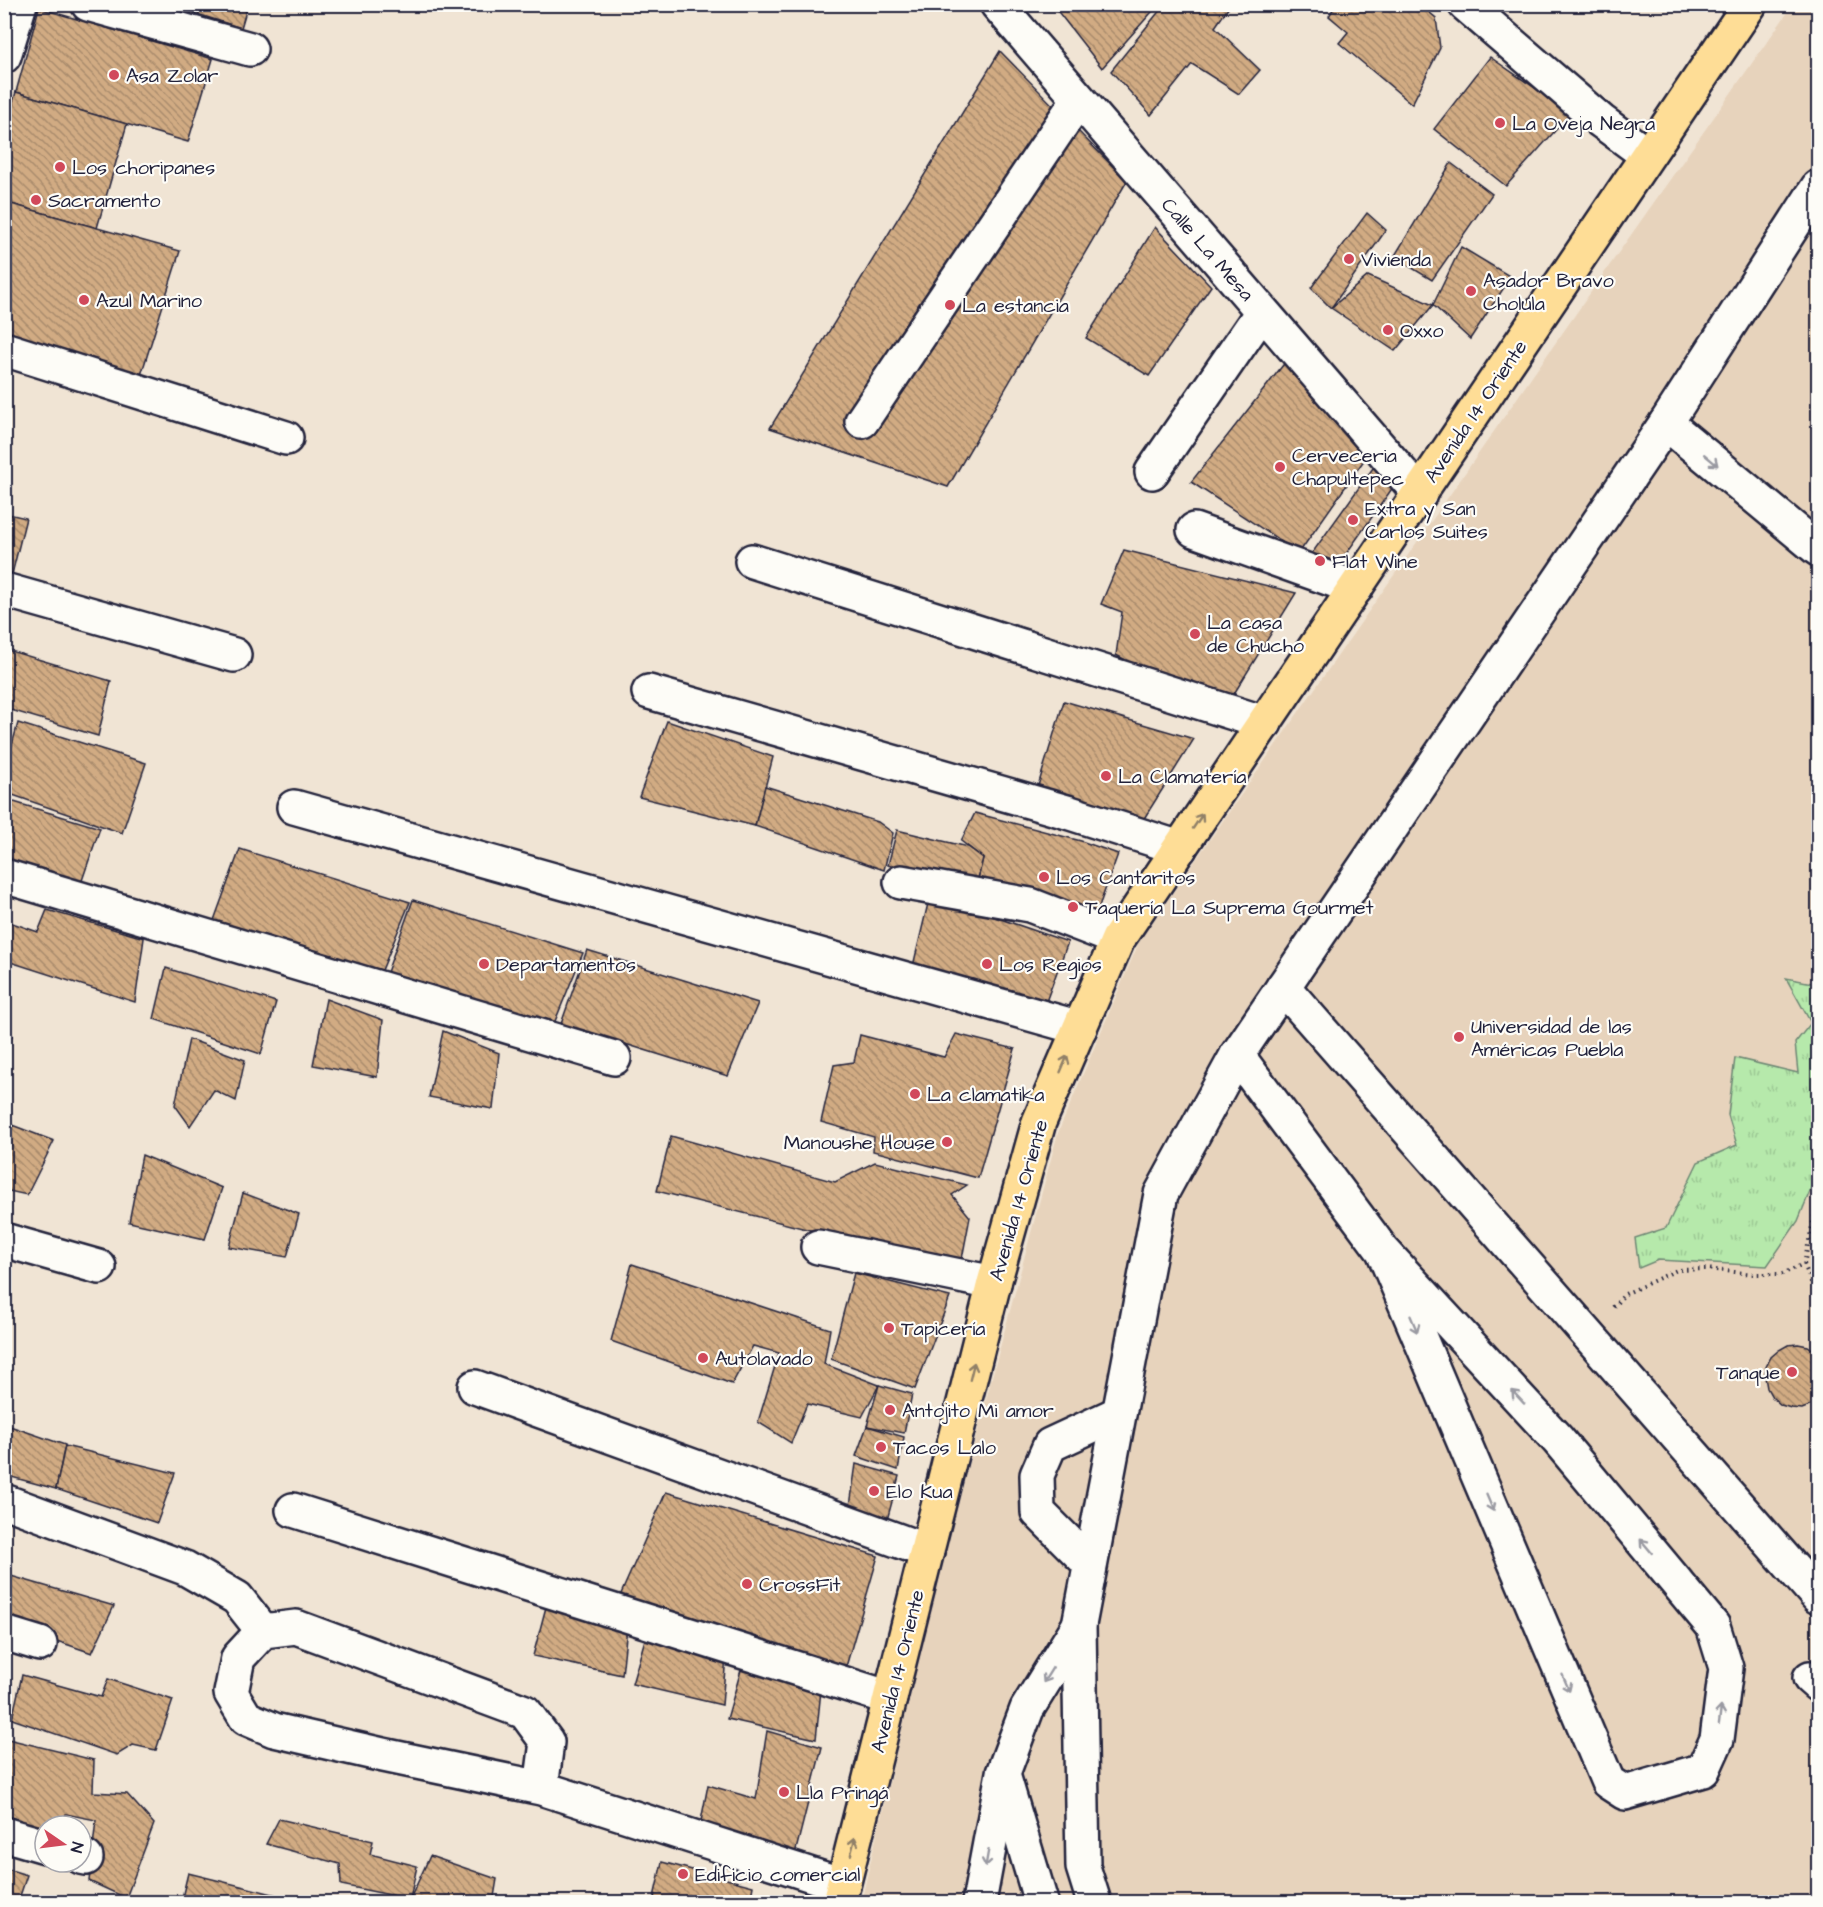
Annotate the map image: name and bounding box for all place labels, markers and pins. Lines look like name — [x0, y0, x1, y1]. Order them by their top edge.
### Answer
place label: Asa Zolar — [126, 62, 218, 90]
marker: Asa Zolar — [107, 68, 121, 82]
place label: La Oveja Negra — [1512, 110, 1655, 139]
marker: La Oveja Negra — [1493, 116, 1507, 130]
place label: Los choripanes — [72, 154, 215, 182]
marker: Los choripanes — [53, 160, 67, 174]
place label: Sacramento — [48, 187, 161, 215]
marker: Sacramento — [29, 193, 43, 207]
place label: Vivienda — [1361, 246, 1431, 274]
marker: Vivienda — [1342, 252, 1356, 266]
place label: Asador Bravo Cholula — [1483, 267, 1614, 318]
marker: Asador Bravo Cholula — [1464, 284, 1478, 298]
place label: Azul Marino — [96, 287, 202, 315]
place label: La estancia — [962, 292, 1069, 320]
marker: Azul Marino — [77, 293, 91, 307]
marker: La estancia — [943, 298, 957, 312]
place label: Oxxo — [1400, 317, 1443, 345]
marker: Oxxo — [1381, 323, 1395, 337]
place label: Cerveceria Chapultepec — [1292, 442, 1405, 493]
marker: Cerveceria Chapultepec — [1273, 460, 1287, 474]
place label: Extra y San Carlos Suites — [1365, 495, 1488, 546]
marker: Extra y San Carlos Suites — [1346, 513, 1360, 527]
place label: Flat Wine — [1332, 548, 1418, 576]
marker: Flat Wine — [1313, 554, 1327, 568]
place label: La casa de Chucho — [1207, 609, 1304, 660]
marker: La casa de Chucho — [1188, 627, 1202, 641]
place label: La Clamatería — [1118, 763, 1246, 791]
marker: La Clamatería — [1099, 769, 1113, 783]
place label: Los Cantaritos — [1056, 864, 1195, 892]
marker: Los Cantaritos — [1037, 870, 1051, 884]
place label: Taquería La Suprema Gourmet — [1085, 894, 1374, 922]
marker: Taquería La Suprema Gourmet — [1066, 900, 1080, 914]
place label: Departamentos — [496, 951, 636, 979]
place label: Los Regios — [999, 951, 1102, 980]
marker: Departamentos — [477, 957, 491, 971]
marker: Los Regios — [980, 957, 994, 971]
place label: Universidad de las Américas Puebla — [1471, 1013, 1632, 1064]
marker: Universidad de las Américas Puebla — [1452, 1030, 1466, 1044]
place label: La clamatika — [927, 1081, 1044, 1109]
marker: La clamatika — [908, 1087, 922, 1101]
place label: Manoushe House — [784, 1129, 935, 1157]
marker: Manoushe House — [940, 1135, 954, 1149]
place label: Tapicería — [901, 1315, 986, 1343]
marker: Tapicería — [882, 1321, 896, 1335]
place label: Autolavado — [715, 1345, 813, 1373]
marker: Autolavado — [696, 1351, 710, 1365]
place label: Tanque — [1716, 1359, 1780, 1387]
marker: Tanque — [1785, 1365, 1799, 1379]
place label: Antojito Mi amor — [902, 1397, 1054, 1425]
marker: Antojito Mi amor — [883, 1403, 897, 1417]
place label: Tacos Lalo — [893, 1434, 996, 1462]
marker: Tacos Lalo — [874, 1440, 888, 1454]
place label: Elo Kua — [886, 1478, 953, 1506]
marker: Elo Kua — [867, 1484, 881, 1498]
place label: CrossFit — [759, 1571, 840, 1599]
marker: CrossFit — [740, 1577, 754, 1591]
place label: Lla Pringá — [796, 1779, 888, 1808]
marker: Lla Pringá — [777, 1785, 791, 1799]
place label: Edificio comercial — [695, 1861, 860, 1889]
marker: Edificio comercial — [676, 1867, 690, 1881]

